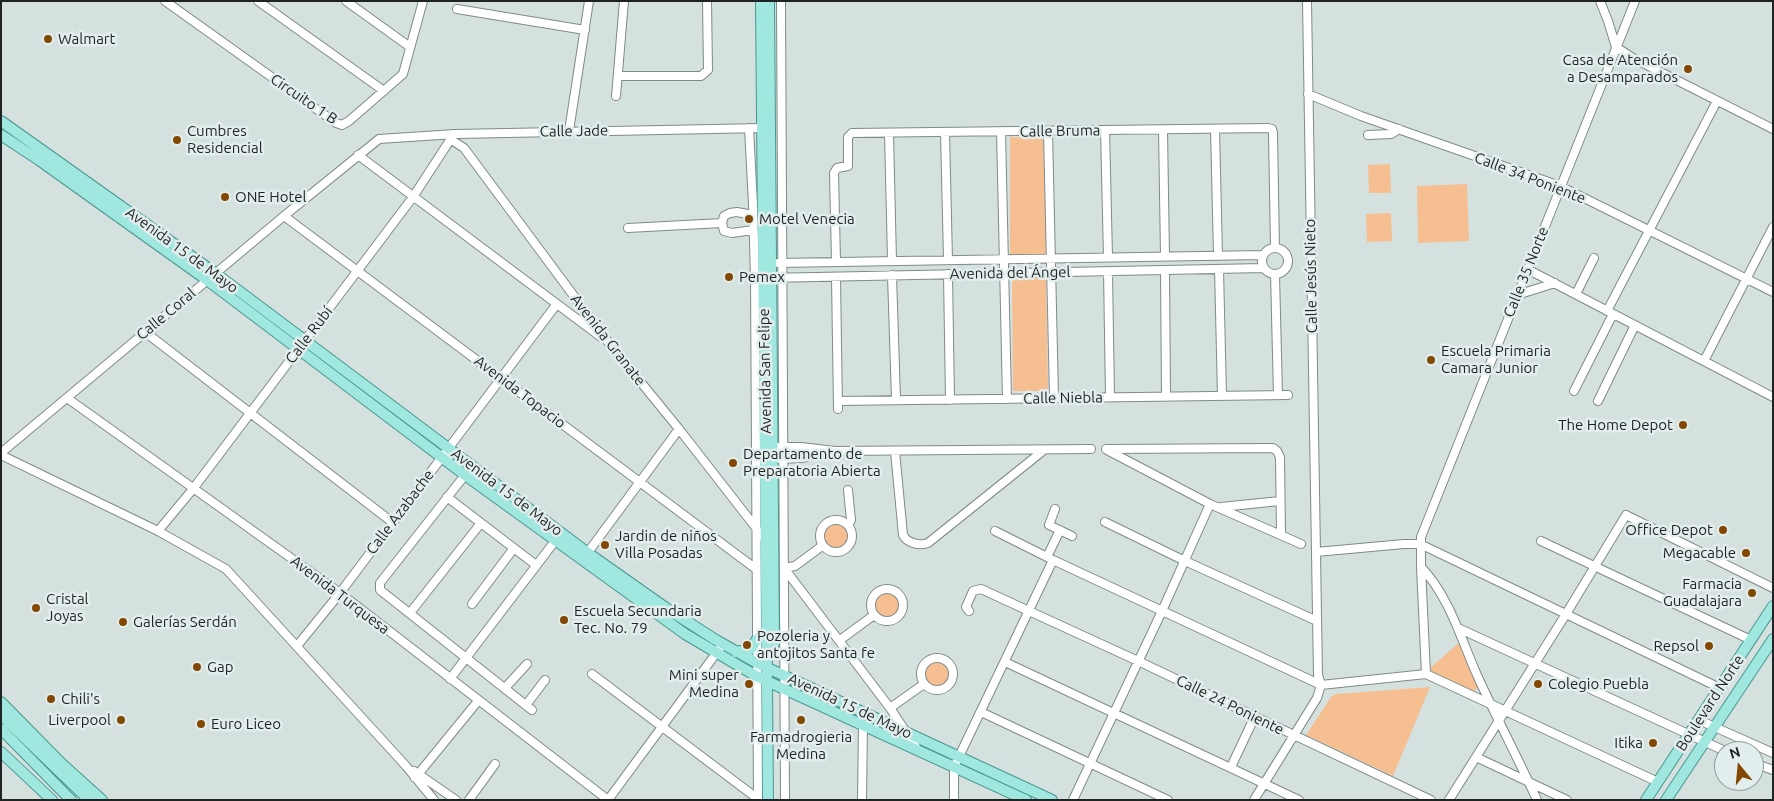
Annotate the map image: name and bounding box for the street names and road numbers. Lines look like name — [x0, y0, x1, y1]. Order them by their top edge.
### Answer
street label: Circuito 1 B — [267, 70, 341, 128]
street label: Calle Jade — [540, 121, 608, 141]
street label: Calle Bruma — [1019, 121, 1101, 141]
street label: Calle 34 Poniente — [1472, 149, 1588, 207]
street label: Avenida 15 de Mayo — [122, 203, 242, 297]
street label: Calle Jesús Nieto — [1301, 219, 1321, 333]
street label: Calle 35 Norte — [1500, 224, 1552, 320]
street label: Avenida del Ángel — [949, 263, 1071, 283]
street label: Calle Coral — [133, 284, 199, 344]
street label: Avenida Granate — [567, 291, 649, 389]
street label: Calle Rubí — [282, 303, 336, 367]
street label: Avenida San Felipe — [755, 308, 775, 434]
street label: Avenida Topacio — [471, 352, 569, 432]
street label: Calle Niebla — [1023, 388, 1103, 408]
street label: Avenida 15 de Mayo — [448, 444, 566, 540]
street label: Calle Azabache — [362, 466, 438, 558]
street label: Avenida Turquesa — [287, 552, 393, 638]
street label: Boulevard Norte — [1672, 651, 1748, 755]
street label: Avenida 15 de Mayo — [785, 669, 915, 743]
street label: Calle 24 Poniente — [1173, 671, 1287, 739]

